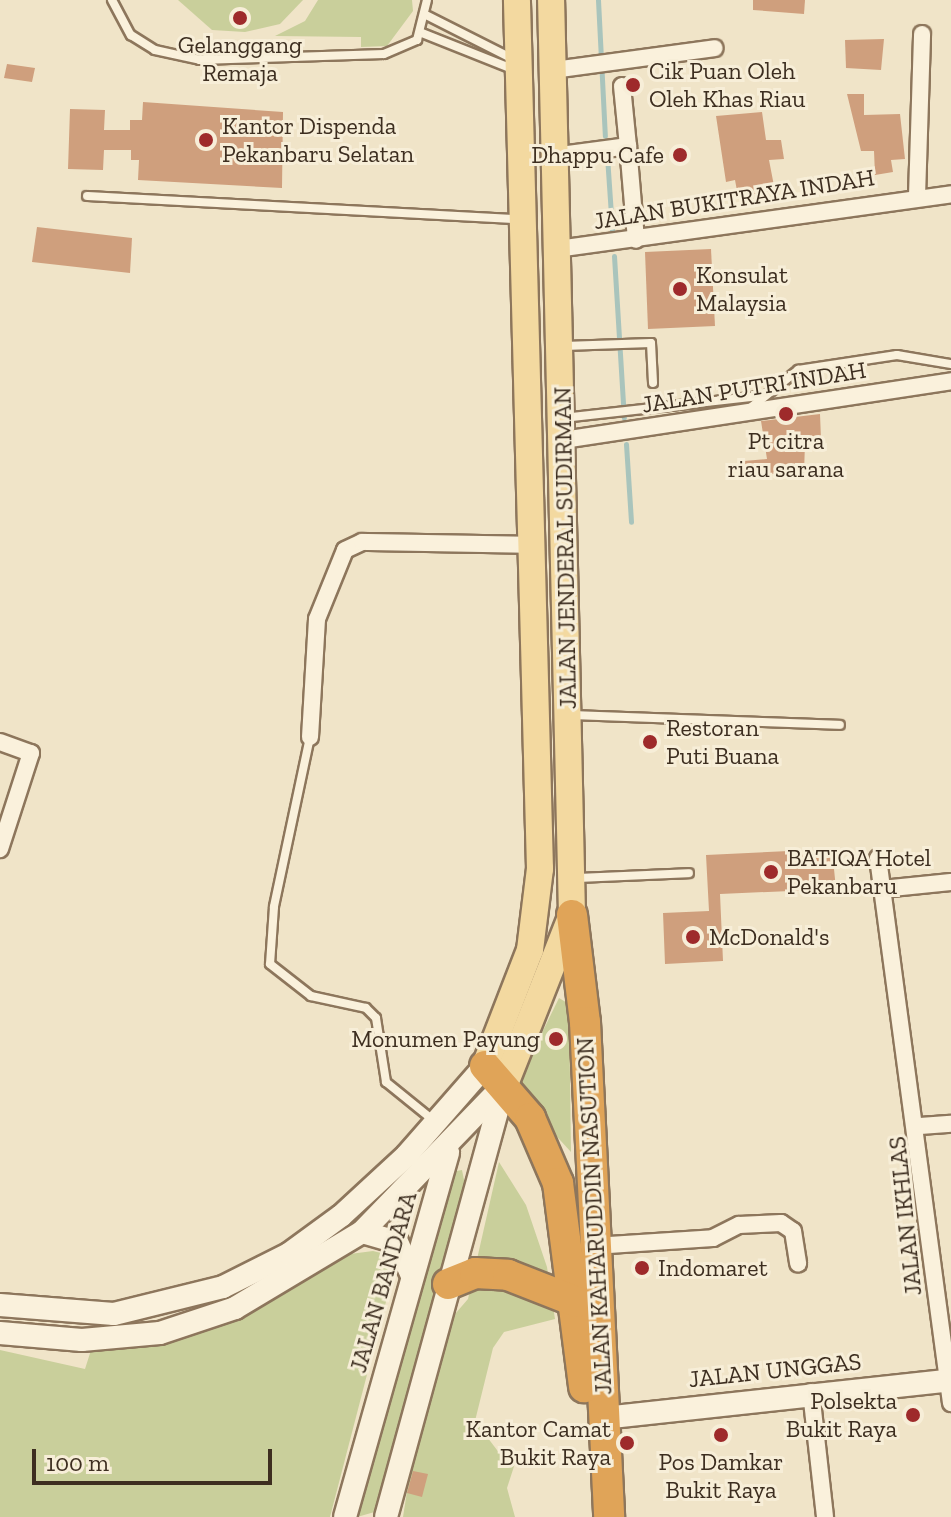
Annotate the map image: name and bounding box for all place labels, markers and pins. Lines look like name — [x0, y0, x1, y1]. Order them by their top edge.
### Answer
marker: Gelanggang Remaja — [231, 9, 249, 27]
place label: Gelanggang Remaja — [178, 31, 302, 87]
place label: Cik Puan Oleh Oleh Khas Riau — [649, 57, 806, 113]
marker: Cik Puan Oleh Oleh Khas Riau — [624, 76, 642, 94]
place label: Kantor Dispenda Pekanbaru Selatan — [222, 112, 414, 168]
marker: Kantor Dispenda Pekanbaru Selatan — [197, 131, 215, 149]
place label: Dhappu Cafe — [531, 141, 664, 169]
marker: Dhappu Cafe — [671, 146, 689, 164]
place label: Konsulat Malaysia — [696, 261, 788, 317]
marker: Konsulat Malaysia — [671, 280, 689, 298]
marker: Pt citra riau sarana — [777, 405, 795, 423]
place label: Pt citra riau sarana — [728, 427, 844, 483]
place label: Restoran Puti Buana — [666, 714, 779, 770]
marker: Restoran Puti Buana — [641, 733, 659, 751]
place label: BATIQA Hotel Pekanbaru — [787, 844, 932, 900]
marker: BATIQA Hotel Pekanbaru — [762, 863, 780, 881]
place label: McDonald's — [709, 923, 829, 951]
marker: McDonald's — [684, 928, 702, 946]
place label: Monumen Payung — [351, 1025, 540, 1053]
marker: Monumen Payung — [547, 1030, 565, 1048]
place label: Indomaret — [658, 1254, 768, 1282]
marker: Indomaret — [633, 1259, 651, 1277]
place label: Polsekta Bukit Raya — [786, 1387, 897, 1443]
marker: Polsekta Bukit Raya — [904, 1406, 922, 1424]
place label: Kantor Camat Bukit Raya — [465, 1415, 611, 1471]
marker: Pos Damkar Bukit Raya — [712, 1426, 730, 1444]
marker: Kantor Camat Bukit Raya — [618, 1434, 636, 1452]
place label: Pos Damkar Bukit Raya — [659, 1448, 783, 1504]

